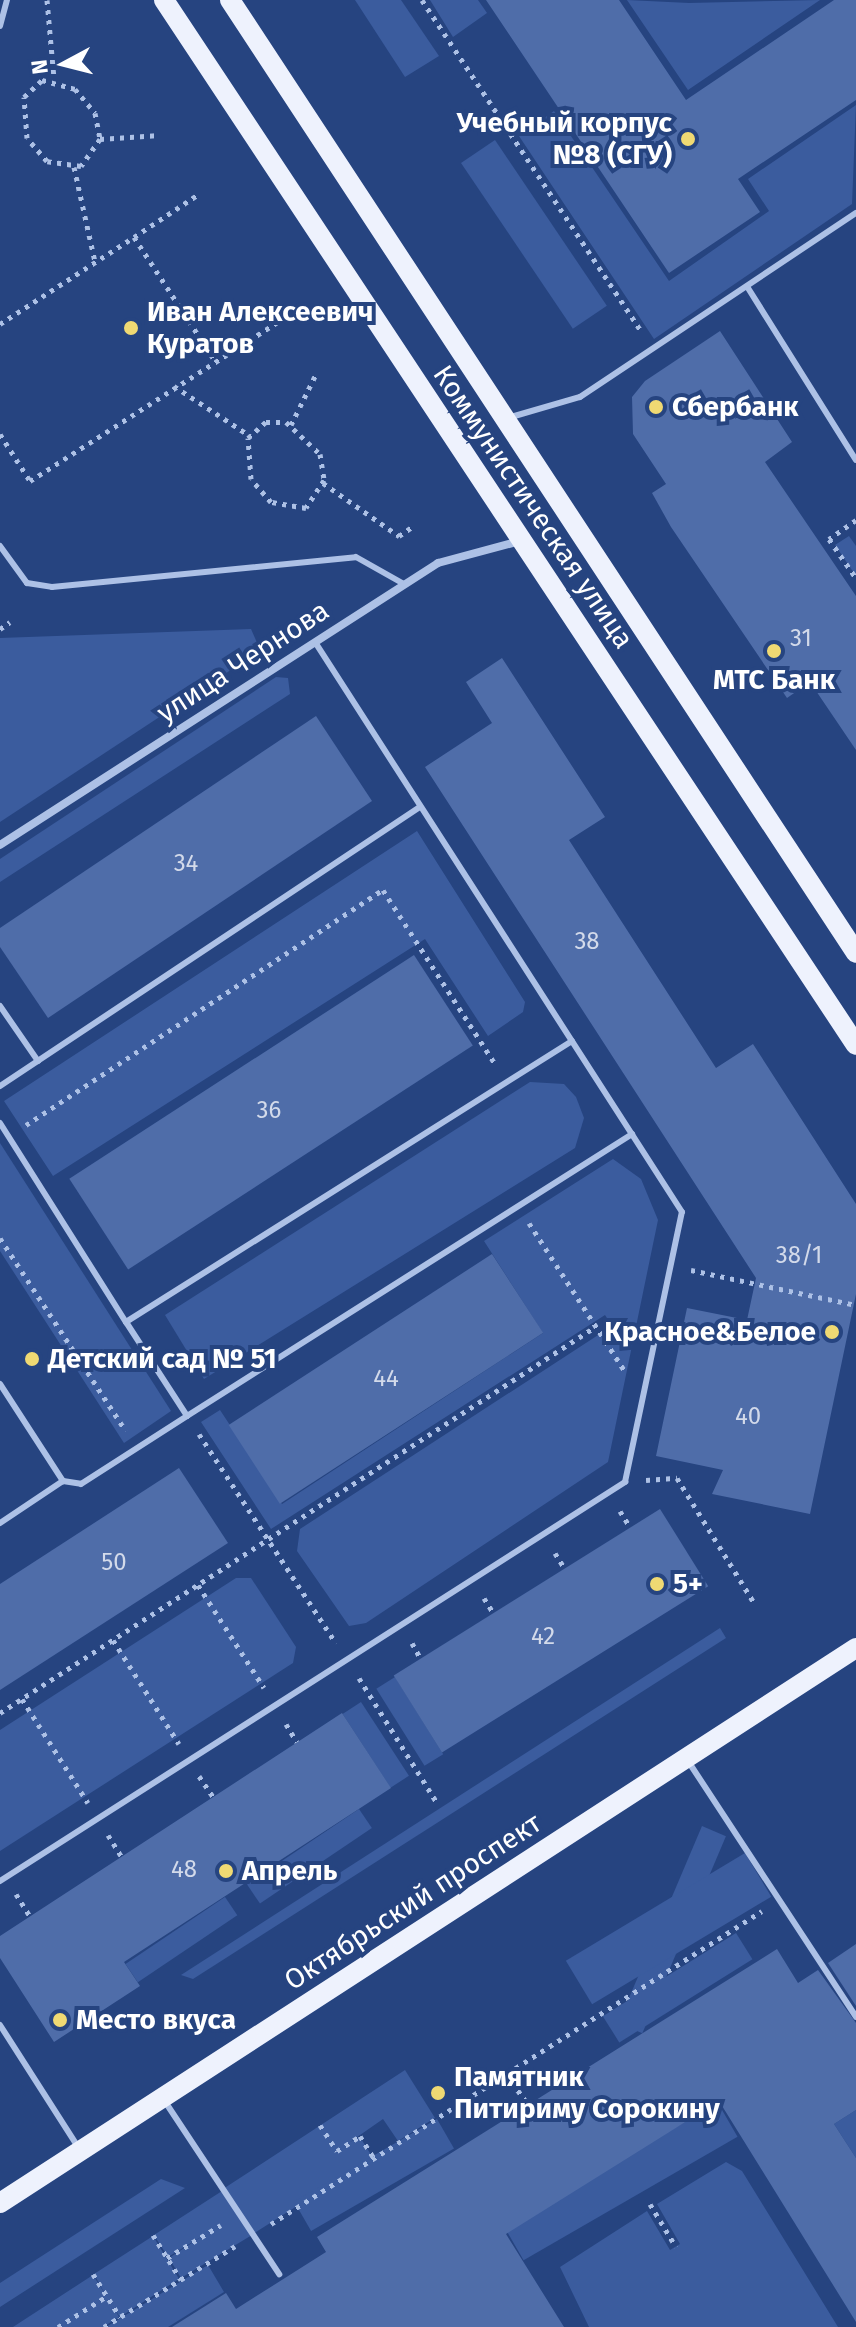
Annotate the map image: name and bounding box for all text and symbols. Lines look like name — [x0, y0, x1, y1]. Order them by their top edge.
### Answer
north arrow — [24, 24, 104, 104]
text: N — [25, 58, 54, 76]
place label: Учебный корпус №8 (СГУ) — [457, 106, 672, 172]
marker: Учебный корпус №8 (СГУ) — [679, 130, 697, 148]
place label: Иван Алексеевич Куратов — [147, 295, 374, 361]
marker: Иван Алексеевич Куратов — [122, 319, 140, 337]
street label: Коммунистическая улица — [426, 359, 640, 655]
place label: Сбербанк — [672, 390, 799, 424]
marker: Сбербанк — [647, 398, 665, 416]
street label: улица Чернова — [151, 594, 335, 730]
house number: 31 — [790, 625, 812, 653]
marker: МТС Банк — [765, 642, 783, 660]
place label: МТС Банк — [713, 663, 835, 697]
house number: 34 — [174, 850, 198, 878]
house number: 38 — [574, 928, 600, 956]
house number: 36 — [257, 1097, 281, 1125]
house number: 38/1 — [776, 1242, 822, 1270]
place label: Красное&Белое — [604, 1315, 816, 1349]
marker: Красное&Белое — [823, 1323, 841, 1341]
place label: Детский сад № 51 — [48, 1342, 277, 1376]
marker: Детский сад № 51 — [23, 1350, 41, 1368]
house number: 44 — [373, 1365, 399, 1393]
house number: 40 — [735, 1403, 761, 1431]
house number: 50 — [101, 1549, 127, 1577]
place label: 5+ — [673, 1567, 703, 1601]
marker: 5+ — [648, 1575, 666, 1593]
house number: 42 — [531, 1623, 555, 1651]
street label: Октябрьский проспект — [278, 1806, 548, 1998]
place label: Апрель — [242, 1854, 337, 1888]
house number: 48 — [171, 1856, 197, 1884]
marker: Апрель — [217, 1862, 235, 1880]
place label: Место вкуса — [76, 2003, 236, 2037]
marker: Место вкуса — [51, 2011, 69, 2029]
place label: Памятник Питириму Сорокину — [454, 2060, 720, 2126]
marker: Памятник Питириму Сорокину — [429, 2084, 447, 2102]

